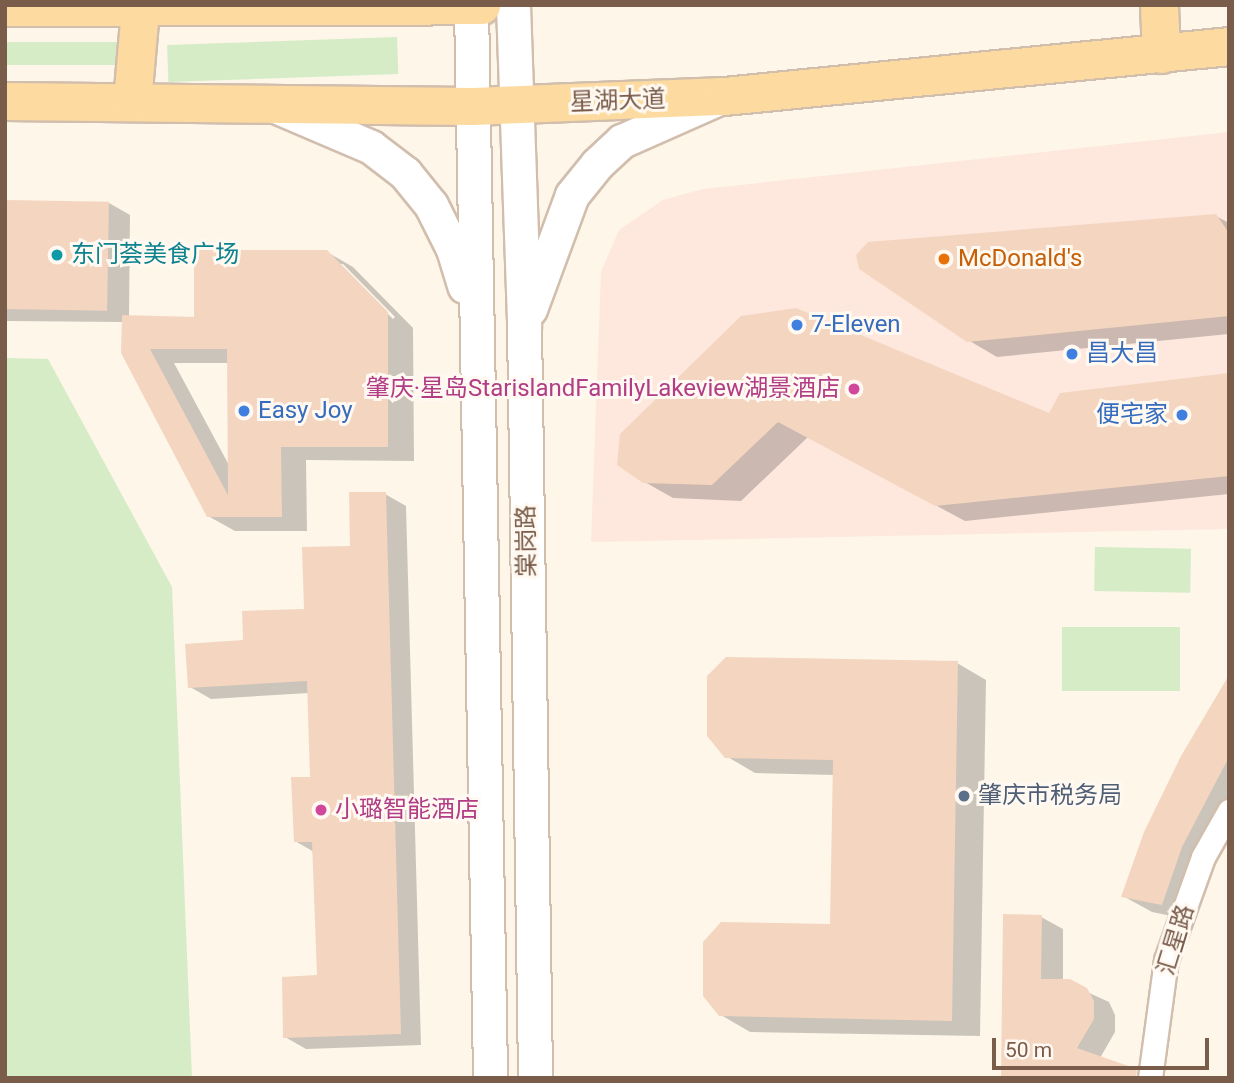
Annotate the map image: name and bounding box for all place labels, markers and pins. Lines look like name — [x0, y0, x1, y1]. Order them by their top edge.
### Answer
place label: 东门荟美食广场 — [71, 241, 239, 269]
place label: McDonald's — [958, 245, 1082, 273]
marker: 东门荟美食广场 — [49, 247, 65, 263]
marker: McDonald's — [936, 251, 952, 267]
place label: 7-Eleven — [811, 311, 901, 339]
marker: 7-Eleven — [789, 317, 805, 333]
place label: 昌大昌 — [1086, 340, 1158, 368]
marker: 昌大昌 — [1064, 346, 1080, 362]
place label: 肇庆·星岛StarislandFamilyLakeview湖景酒店 — [366, 375, 840, 403]
marker: 肇庆·星岛StarislandFamilyLakeview湖景酒店 — [846, 381, 862, 397]
place label: Easy Joy — [258, 397, 352, 425]
place label: 便宅家 — [1096, 401, 1168, 429]
marker: Easy Joy — [236, 403, 252, 419]
marker: 便宅家 — [1174, 407, 1190, 423]
place label: 肇庆市税务局 — [978, 782, 1122, 810]
marker: 肇庆市税务局 — [956, 788, 972, 804]
place label: 小璐智能酒店 — [335, 796, 479, 824]
marker: 小璐智能酒店 — [313, 802, 329, 818]

